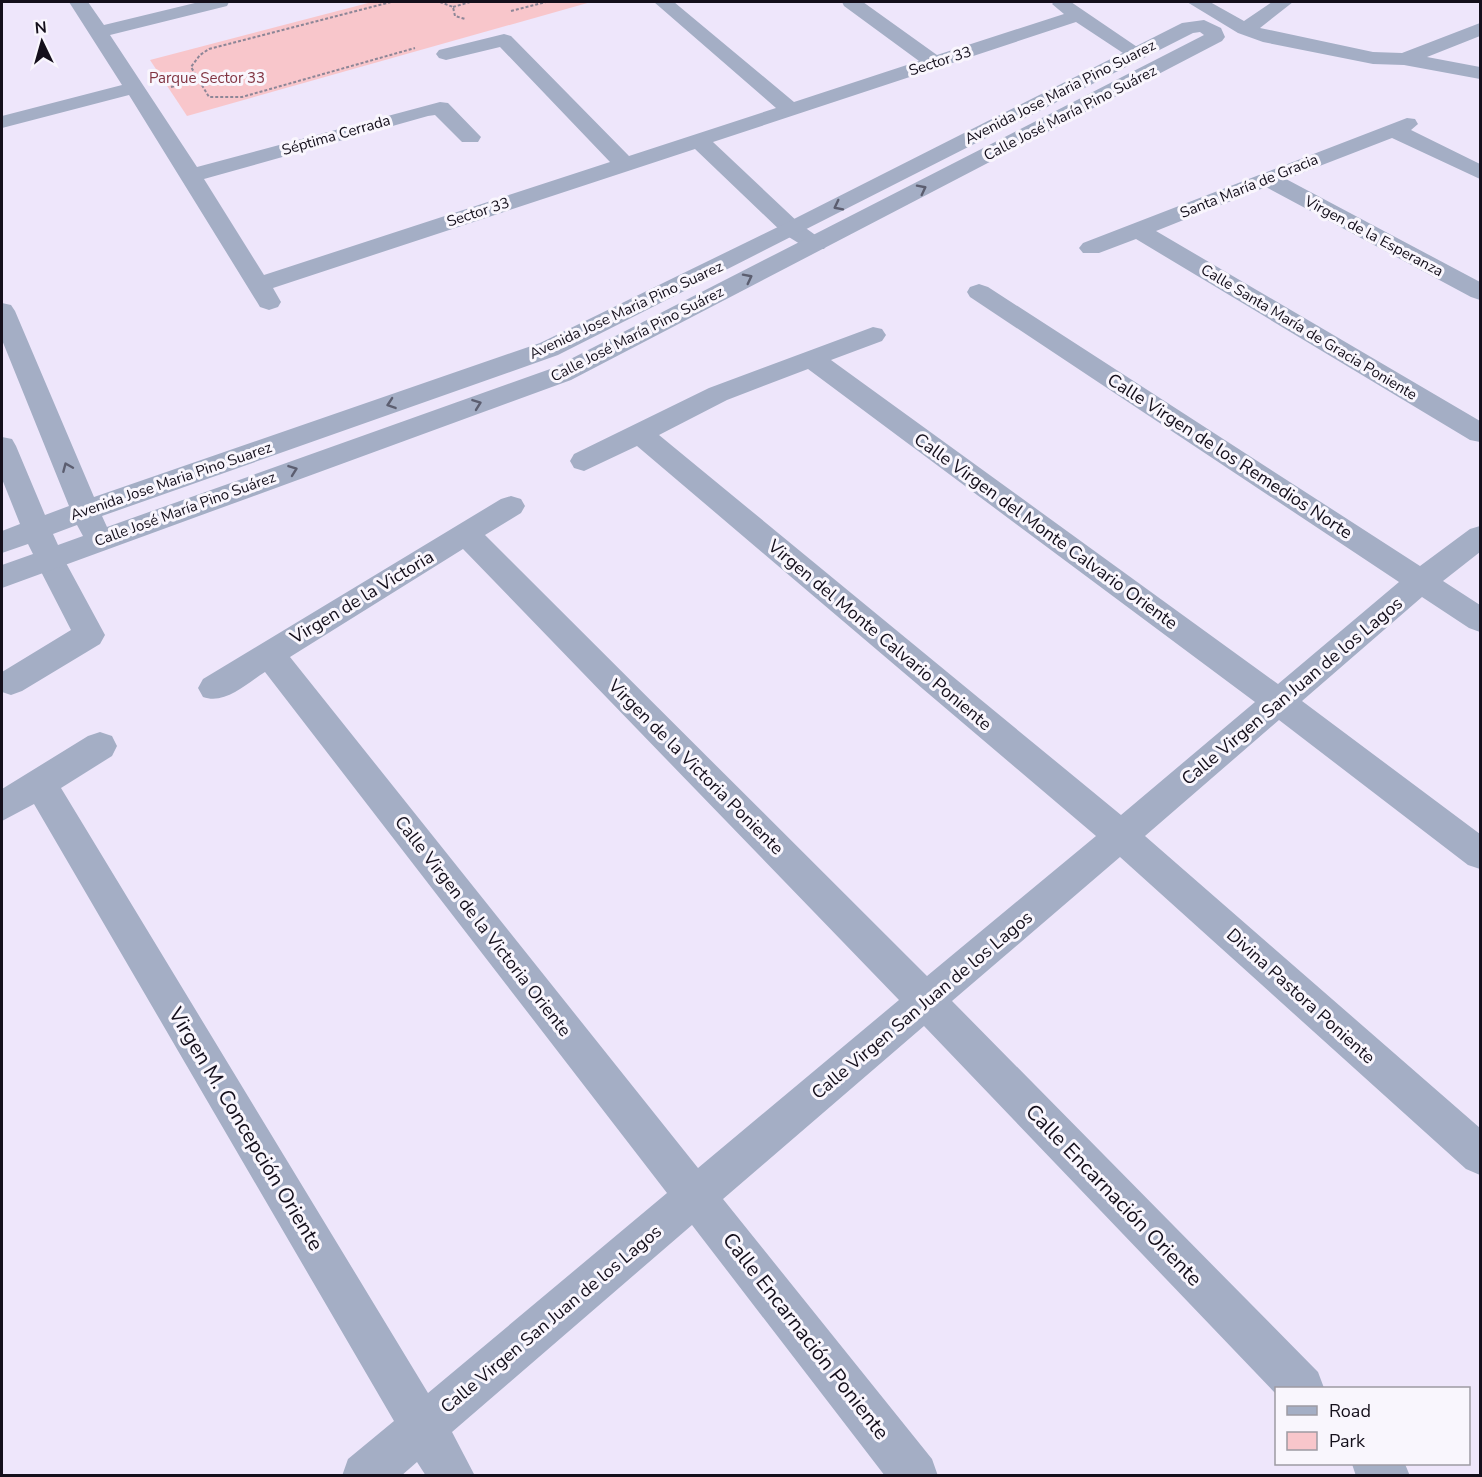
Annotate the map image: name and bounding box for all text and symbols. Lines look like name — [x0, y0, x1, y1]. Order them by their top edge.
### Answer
north arrow — [12, 12, 72, 72]
text: N — [34, 17, 48, 40]
street label: Avenida Jose Maria Pino Suarez — [961, 35, 1159, 149]
street label: Sector 33 — [906, 41, 974, 81]
street label: Calle José María Pino Suárez — [980, 61, 1160, 165]
park label: Parque Sector 33 — [149, 68, 265, 88]
street label: Séptima Cerrada — [279, 110, 393, 160]
street label: Santa María de Gracia — [1177, 149, 1321, 223]
one-way arrow — [916, 185, 927, 197]
street label: Virgen de la Esperanza — [1300, 191, 1447, 281]
street label: Sector 33 — [444, 192, 512, 232]
one-way arrow — [833, 199, 844, 210]
street label: Avenida Jose Maria Pino Suarez — [526, 256, 726, 364]
street label: Calle Santa María de Gracia Poniente — [1197, 259, 1421, 405]
one-way arrow — [742, 274, 753, 285]
street label: Calle José María Pino Suárez — [547, 282, 727, 386]
street label: Calle Virgen de los Remedios Norte — [1103, 368, 1357, 544]
one-way arrow — [386, 397, 397, 409]
one-way arrow — [471, 399, 482, 412]
street label: Calle Virgen del Monte Calvario Oriente — [909, 427, 1183, 635]
street label: Avenida Jose Maria Pino Suarez — [68, 437, 274, 525]
one-way arrow — [62, 463, 74, 474]
one-way arrow — [287, 465, 298, 478]
street label: Calle José María Pino Suárez — [92, 467, 278, 551]
street label: Virgen del Monte Calvario Poniente — [762, 533, 997, 736]
street label: Virgen de la Victoria — [285, 545, 438, 650]
street label: Calle Virgen San Juan de los Lagos — [1176, 591, 1408, 791]
street label: Virgen de la Victoria Poniente — [602, 673, 789, 860]
street label: Calle Virgen de la Victoria Oriente — [389, 811, 577, 1041]
street label: Calle Virgen San Juan de los Lagos — [806, 905, 1038, 1105]
street label: Divina Pastora Poniente — [1222, 923, 1380, 1069]
street label: Virgen M. Concepción Oriente — [162, 1001, 330, 1256]
street label: Calle Encarnación Oriente — [1020, 1098, 1208, 1292]
street label: Calle Virgen San Juan de los Lagos — [435, 1219, 667, 1419]
street label: Calle Encarnación Poniente — [716, 1227, 896, 1445]
legend — [1275, 1387, 1470, 1465]
text: Road — [1329, 1399, 1371, 1423]
text: Park — [1329, 1429, 1366, 1453]

